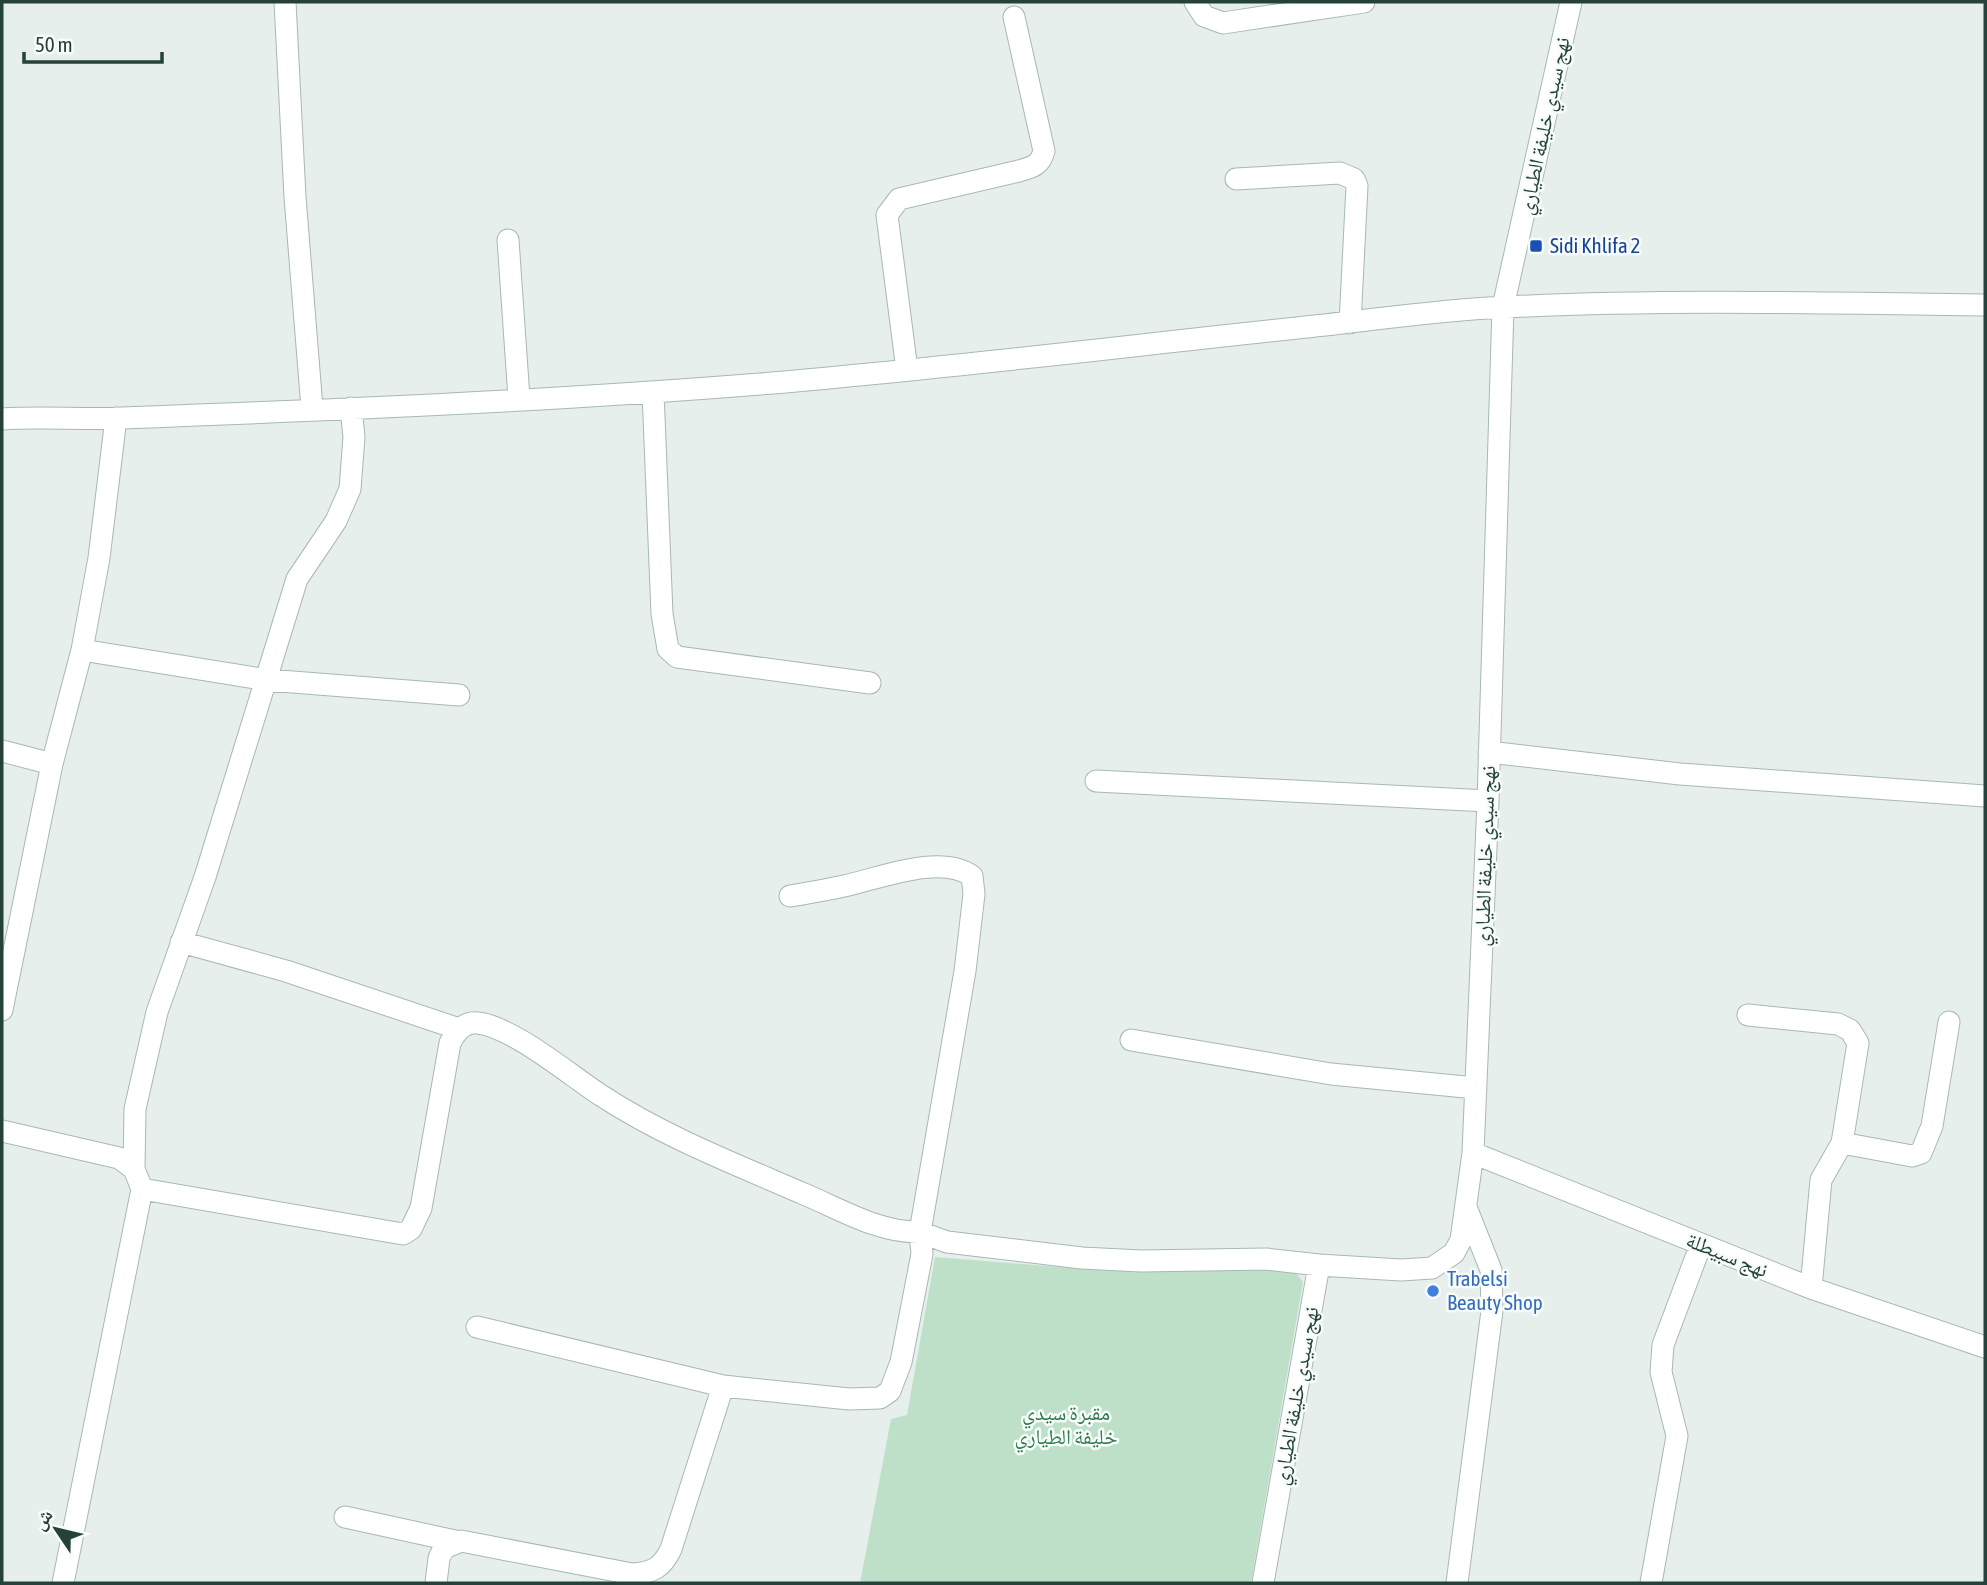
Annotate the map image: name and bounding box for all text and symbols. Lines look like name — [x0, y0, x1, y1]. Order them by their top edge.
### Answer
scale bar — [24, 21, 163, 65]
text: 50 m — [35, 32, 73, 56]
street label: نهج سيدي خليفة الطياري — [1512, 35, 1579, 218]
place label: Sidi Khlifa 2 — [1550, 233, 1641, 257]
marker: Sidi Khlifa 2 — [1528, 238, 1544, 254]
street label: نهج سيدي خليفة الطياري — [1469, 765, 1504, 947]
street label: نهج سبيطلة — [1682, 1227, 1772, 1283]
place label: Trabelsi Beauty Shop — [1447, 1266, 1543, 1314]
marker: Trabelsi Beauty Shop — [1425, 1283, 1441, 1299]
street label: نهج سيدي خليفة الطياري — [1267, 1305, 1328, 1488]
park label: مقبرة سيدي خليفة الطياري — [1014, 1400, 1118, 1453]
north arrow — [21, 1494, 91, 1564]
text: ش — [27, 1505, 58, 1534]

